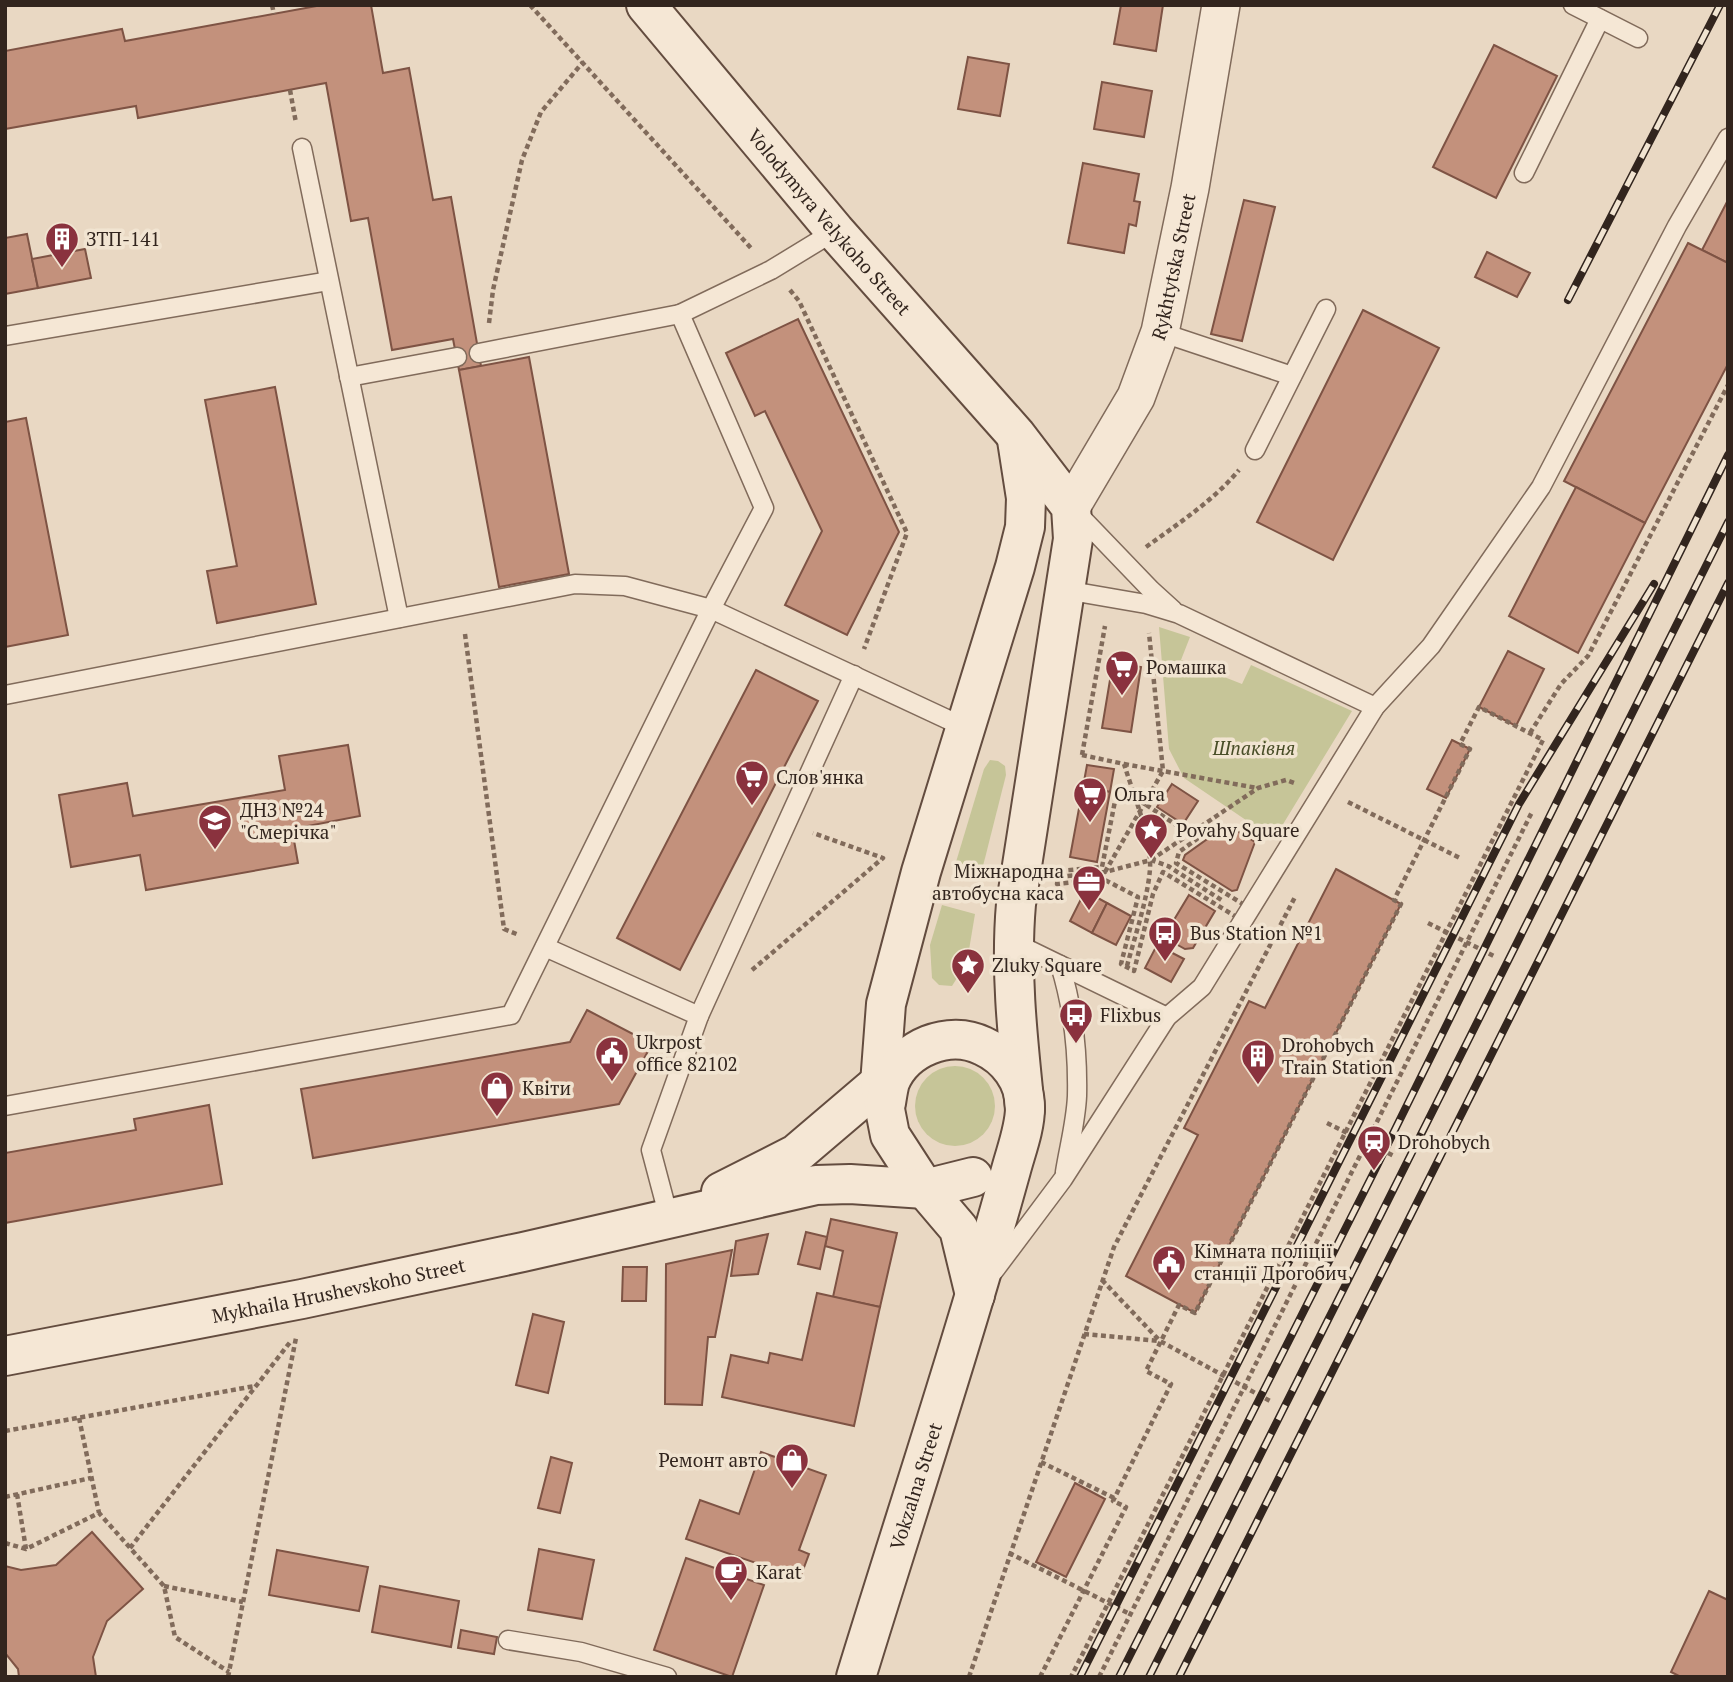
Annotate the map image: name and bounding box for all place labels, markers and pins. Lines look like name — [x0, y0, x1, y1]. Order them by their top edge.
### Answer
building icon: ЗТП-141 — [43, 220, 81, 269]
place label: ЗТП-141 — [86, 226, 160, 251]
supermarket icon: Ромашка — [1103, 648, 1141, 697]
place label: Ромашка — [1146, 654, 1227, 679]
supermarket icon: Слов'янка — [733, 758, 771, 807]
place label: Слов'янка — [776, 764, 864, 789]
supermarket icon: Ольга — [1071, 775, 1109, 824]
place label: Ольга — [1114, 781, 1165, 806]
place label: ДНЗ №24 "Смерічка" — [240, 797, 337, 844]
school or university icon: ДНЗ №24 "Смерічка" — [196, 802, 234, 851]
place icon: Povahy Square — [1132, 811, 1170, 860]
place label: Povahy Square — [1176, 817, 1299, 842]
place label: Міжнародна автобусна каса — [932, 858, 1064, 905]
office icon: Міжнародна автобусна каса — [1070, 863, 1108, 912]
bus stop icon: Bus Station №1 — [1146, 914, 1184, 963]
place label: Bus Station №1 — [1190, 920, 1323, 945]
place icon: Zluky Square — [949, 946, 987, 995]
place label: Zluky Square — [992, 952, 1102, 977]
bus stop icon: Flixbus — [1057, 996, 1095, 1045]
place label: Flixbus — [1100, 1002, 1161, 1027]
place label: Ukrpost office 82102 — [636, 1029, 738, 1076]
place label: Drohobych Train Station — [1282, 1032, 1393, 1079]
public building icon: Ukrpost office 82102 — [593, 1034, 631, 1083]
building icon: Drohobych Train Station — [1239, 1037, 1277, 1086]
shop icon: Квіти — [478, 1069, 516, 1118]
place label: Квіти — [522, 1075, 571, 1100]
station icon: Drohobych — [1355, 1123, 1393, 1172]
place label: Drohobych — [1398, 1129, 1490, 1154]
place label: Кімната поліції станції Дрогобич — [1194, 1238, 1347, 1285]
public building icon: Кімната поліції станції Дрогобич — [1150, 1243, 1188, 1292]
shop icon: Ремонт авто — [773, 1441, 811, 1490]
place label: Ремонт авто — [658, 1447, 768, 1472]
cafe icon: Karat — [712, 1553, 750, 1602]
place label: Karat — [756, 1559, 802, 1584]

